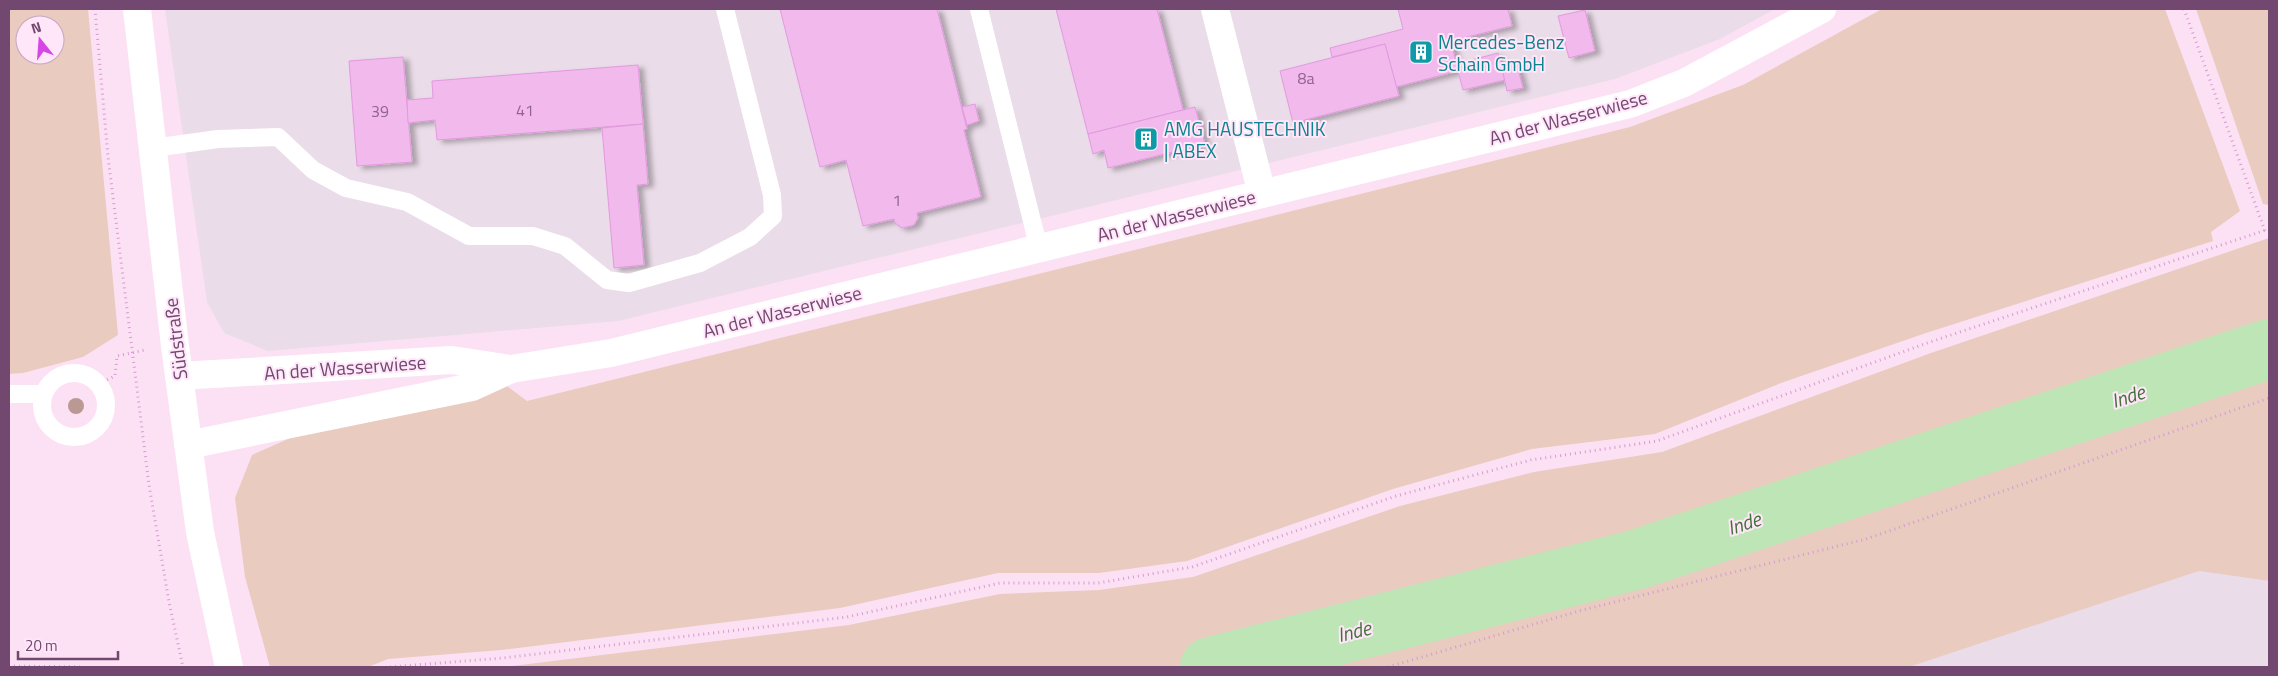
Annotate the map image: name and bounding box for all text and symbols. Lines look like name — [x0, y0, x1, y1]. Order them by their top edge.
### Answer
north arrow — [15, 15, 65, 65]
text: N — [28, 16, 44, 39]
place label: Mercedes-Benz Schain GmbH — [1438, 27, 1564, 78]
building icon: Mercedes-Benz Schain GmbH — [1408, 39, 1434, 65]
house number: 8a — [1298, 66, 1314, 90]
street label: An der Wasserwiese — [1486, 82, 1650, 152]
house number: 41 — [516, 98, 534, 122]
house number: 39 — [371, 99, 389, 123]
place label: AMG HAUSTECHNIK | ABEX — [1164, 114, 1326, 165]
building icon: AMG HAUSTECHNIK | ABEX — [1133, 126, 1159, 152]
street label: An der Wasserwiese — [1094, 181, 1258, 249]
house number: 1 — [893, 188, 901, 212]
street label: An der Wasserwiese — [700, 277, 864, 345]
street label: Südstraße — [156, 296, 194, 382]
street label: An der Wasserwiese — [263, 347, 427, 387]
water label: Inde — [2107, 375, 2151, 416]
water label: Inde — [1723, 502, 1767, 543]
water label: Inde — [1334, 611, 1376, 650]
scale bar — [18, 628, 118, 660]
text: 20 m — [25, 634, 58, 657]

